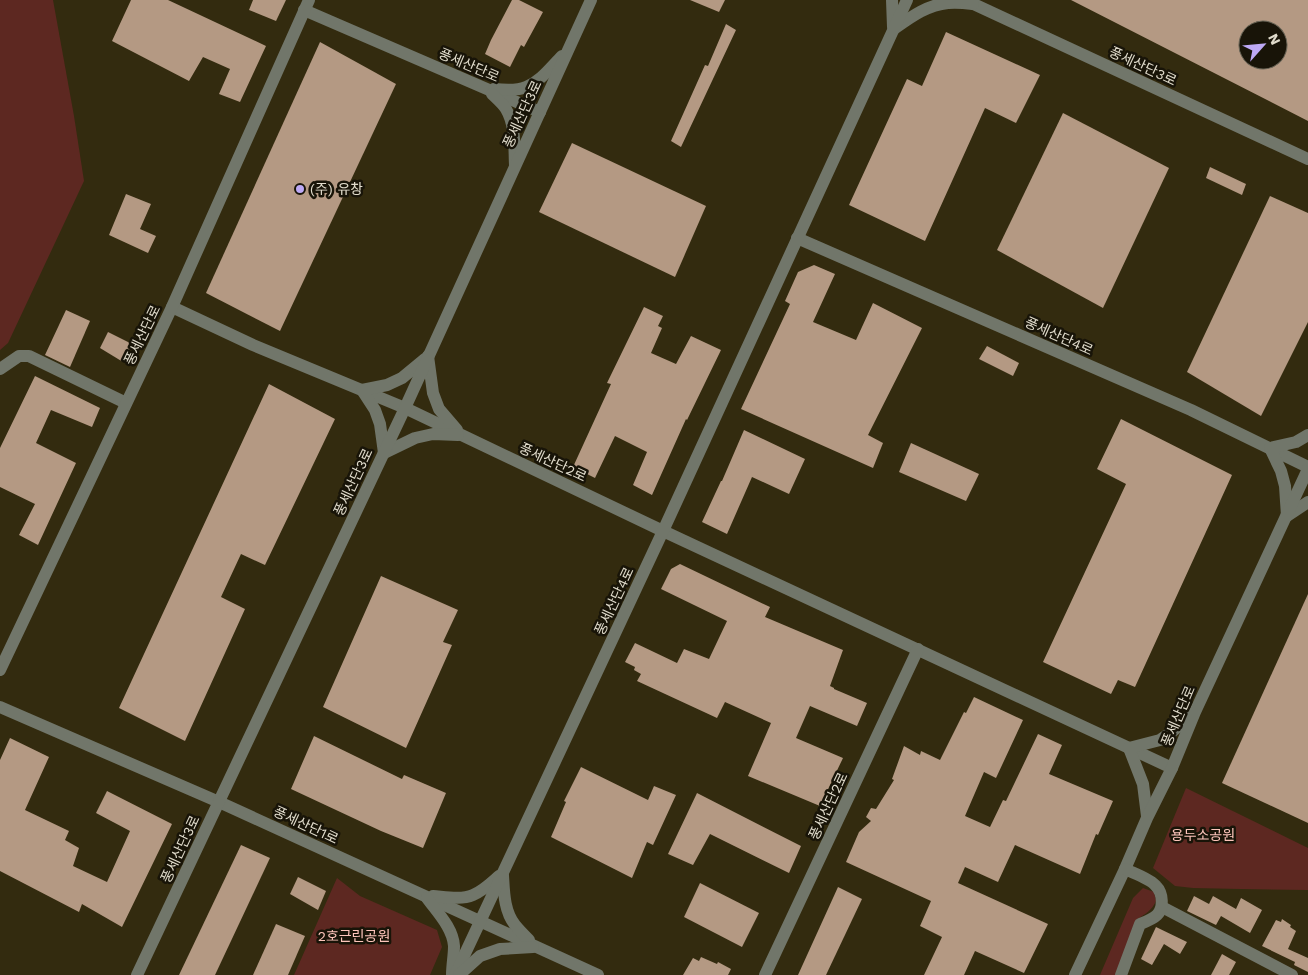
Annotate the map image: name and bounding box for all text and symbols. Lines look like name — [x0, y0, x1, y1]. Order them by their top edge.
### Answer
north arrow — [1238, 20, 1288, 70]
text: N — [1265, 31, 1284, 47]
street label: 풍세산단3로 — [1107, 43, 1179, 89]
street label: 풍세산단로 — [436, 45, 502, 85]
street label: 풍세산단3로 — [499, 78, 545, 150]
place label: (주) 유창 — [310, 181, 363, 197]
marker: (주) 유창 — [294, 183, 306, 195]
street label: 풍세산단로 — [121, 302, 163, 367]
street label: 풍세산단4로 — [1022, 314, 1096, 358]
street label: 풍세산단2로 — [517, 439, 589, 485]
street label: 풍세산단3로 — [330, 446, 376, 518]
street label: 풍세산단4로 — [591, 564, 637, 637]
street label: 풍세산단로 — [1158, 683, 1198, 749]
street label: 풍세산단2로 — [805, 770, 851, 842]
street label: 풍세산단1로 — [271, 803, 341, 847]
street label: 풍세산단3로 — [157, 813, 203, 885]
park label: 용두소공원 — [1171, 827, 1235, 843]
park label: 2호근린공원 — [318, 928, 390, 944]

